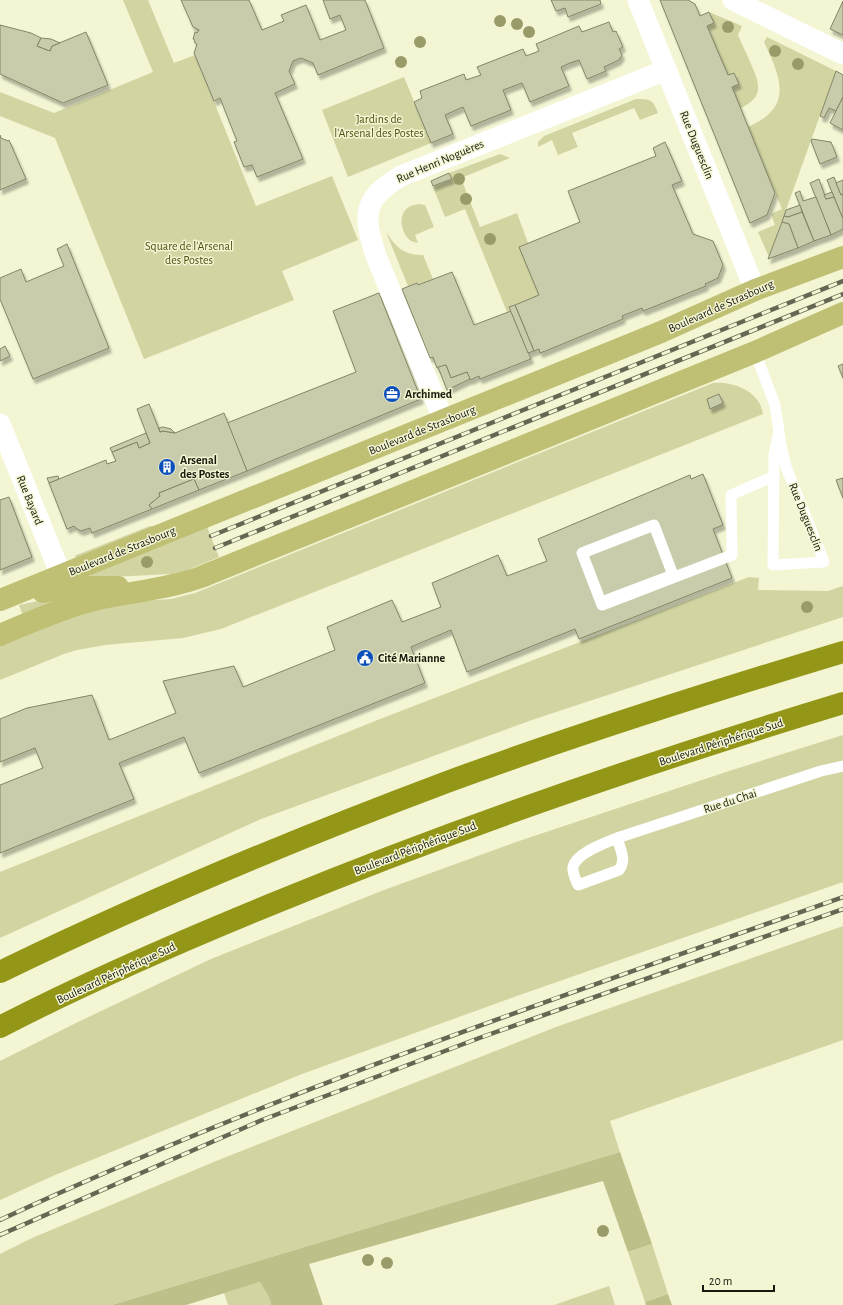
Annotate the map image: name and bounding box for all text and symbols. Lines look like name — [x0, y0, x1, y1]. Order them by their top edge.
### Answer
street label: Rue Duguesclin — [678, 109, 716, 181]
park label: Jardins de l'Arsenal des Postes — [334, 113, 424, 139]
street label: Rue Henri Noguères — [395, 137, 485, 185]
park label: Square de l'Arsenal des Postes — [145, 240, 233, 266]
street label: Boulevard de Strasbourg — [667, 277, 776, 335]
office icon: Archimed — [382, 384, 402, 404]
place label: Archimed — [405, 388, 453, 400]
street label: Boulevard de Strasbourg — [367, 403, 477, 457]
place label: Arsenal des Postes — [180, 454, 230, 480]
building icon: Arsenal des Postes — [157, 457, 177, 477]
street label: Rue Bayard — [14, 474, 45, 527]
street label: Rue Duguesclin — [787, 481, 825, 553]
street label: Boulevard de Strasbourg — [67, 524, 177, 578]
public building icon: Cité Marianne — [355, 648, 375, 668]
place label: Cité Marianne — [378, 652, 446, 664]
street label: Boulevard Périphérique Sud — [657, 716, 785, 768]
street label: Rue du Chai — [702, 787, 758, 815]
street label: Boulevard Périphérique Sud — [352, 819, 478, 877]
street label: Boulevard Périphérique Sud — [55, 940, 177, 1006]
scale bar — [703, 1267, 774, 1293]
text: 20 m — [709, 1275, 732, 1287]

